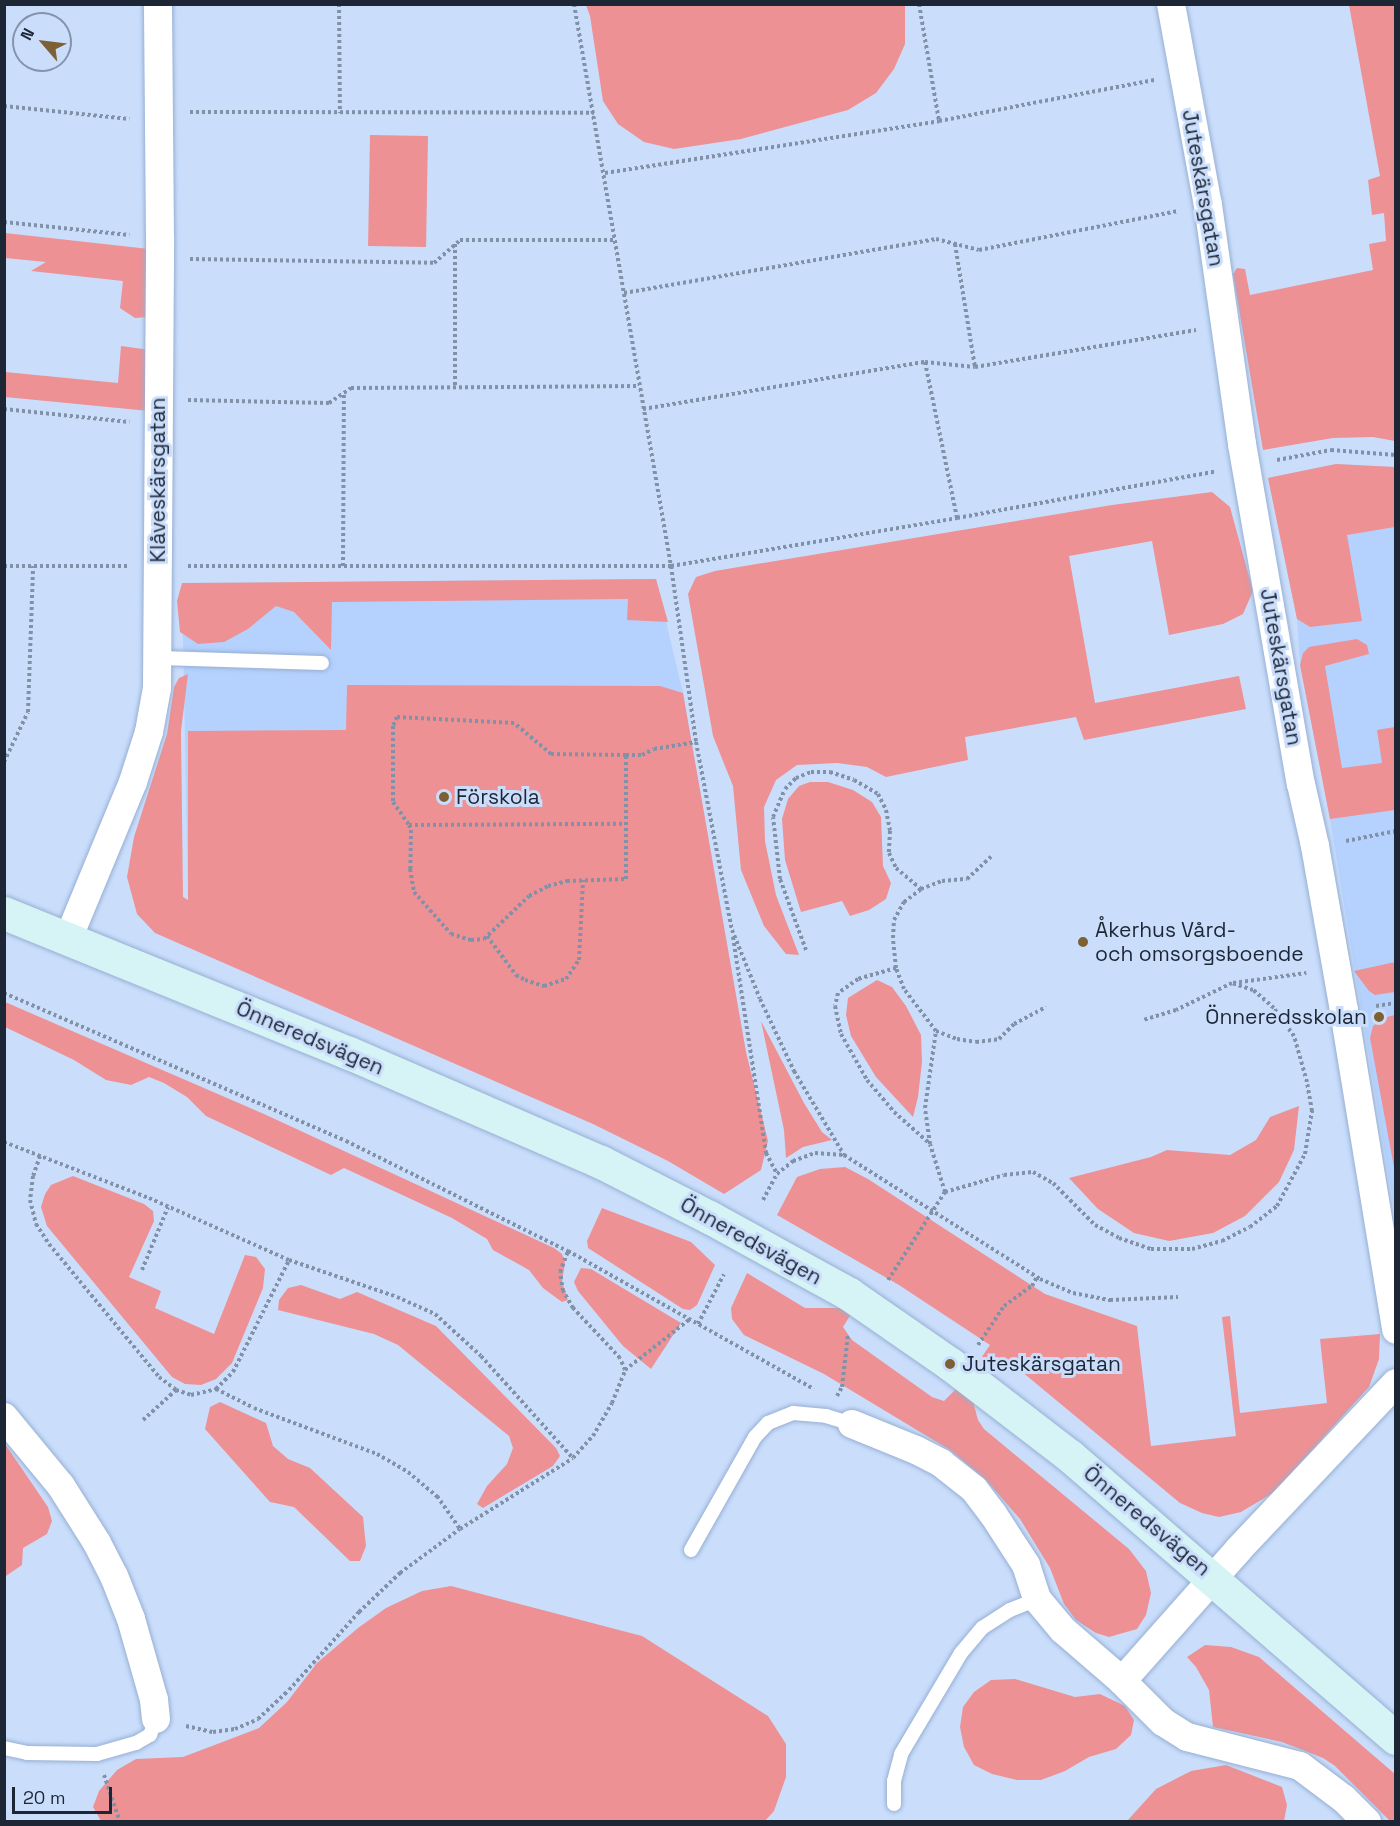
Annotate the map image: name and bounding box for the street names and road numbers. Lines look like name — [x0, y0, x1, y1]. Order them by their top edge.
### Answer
street label: Juteskärsgatan — [1177, 108, 1229, 268]
street label: Klåveskärsgatan — [145, 397, 171, 563]
street label: Juteskärsgatan — [1255, 587, 1307, 747]
street label: Önneredsvägen — [232, 996, 388, 1080]
street label: Önneredsvägen — [676, 1192, 826, 1290]
street label: Önneredsvägen — [1078, 1461, 1216, 1581]

